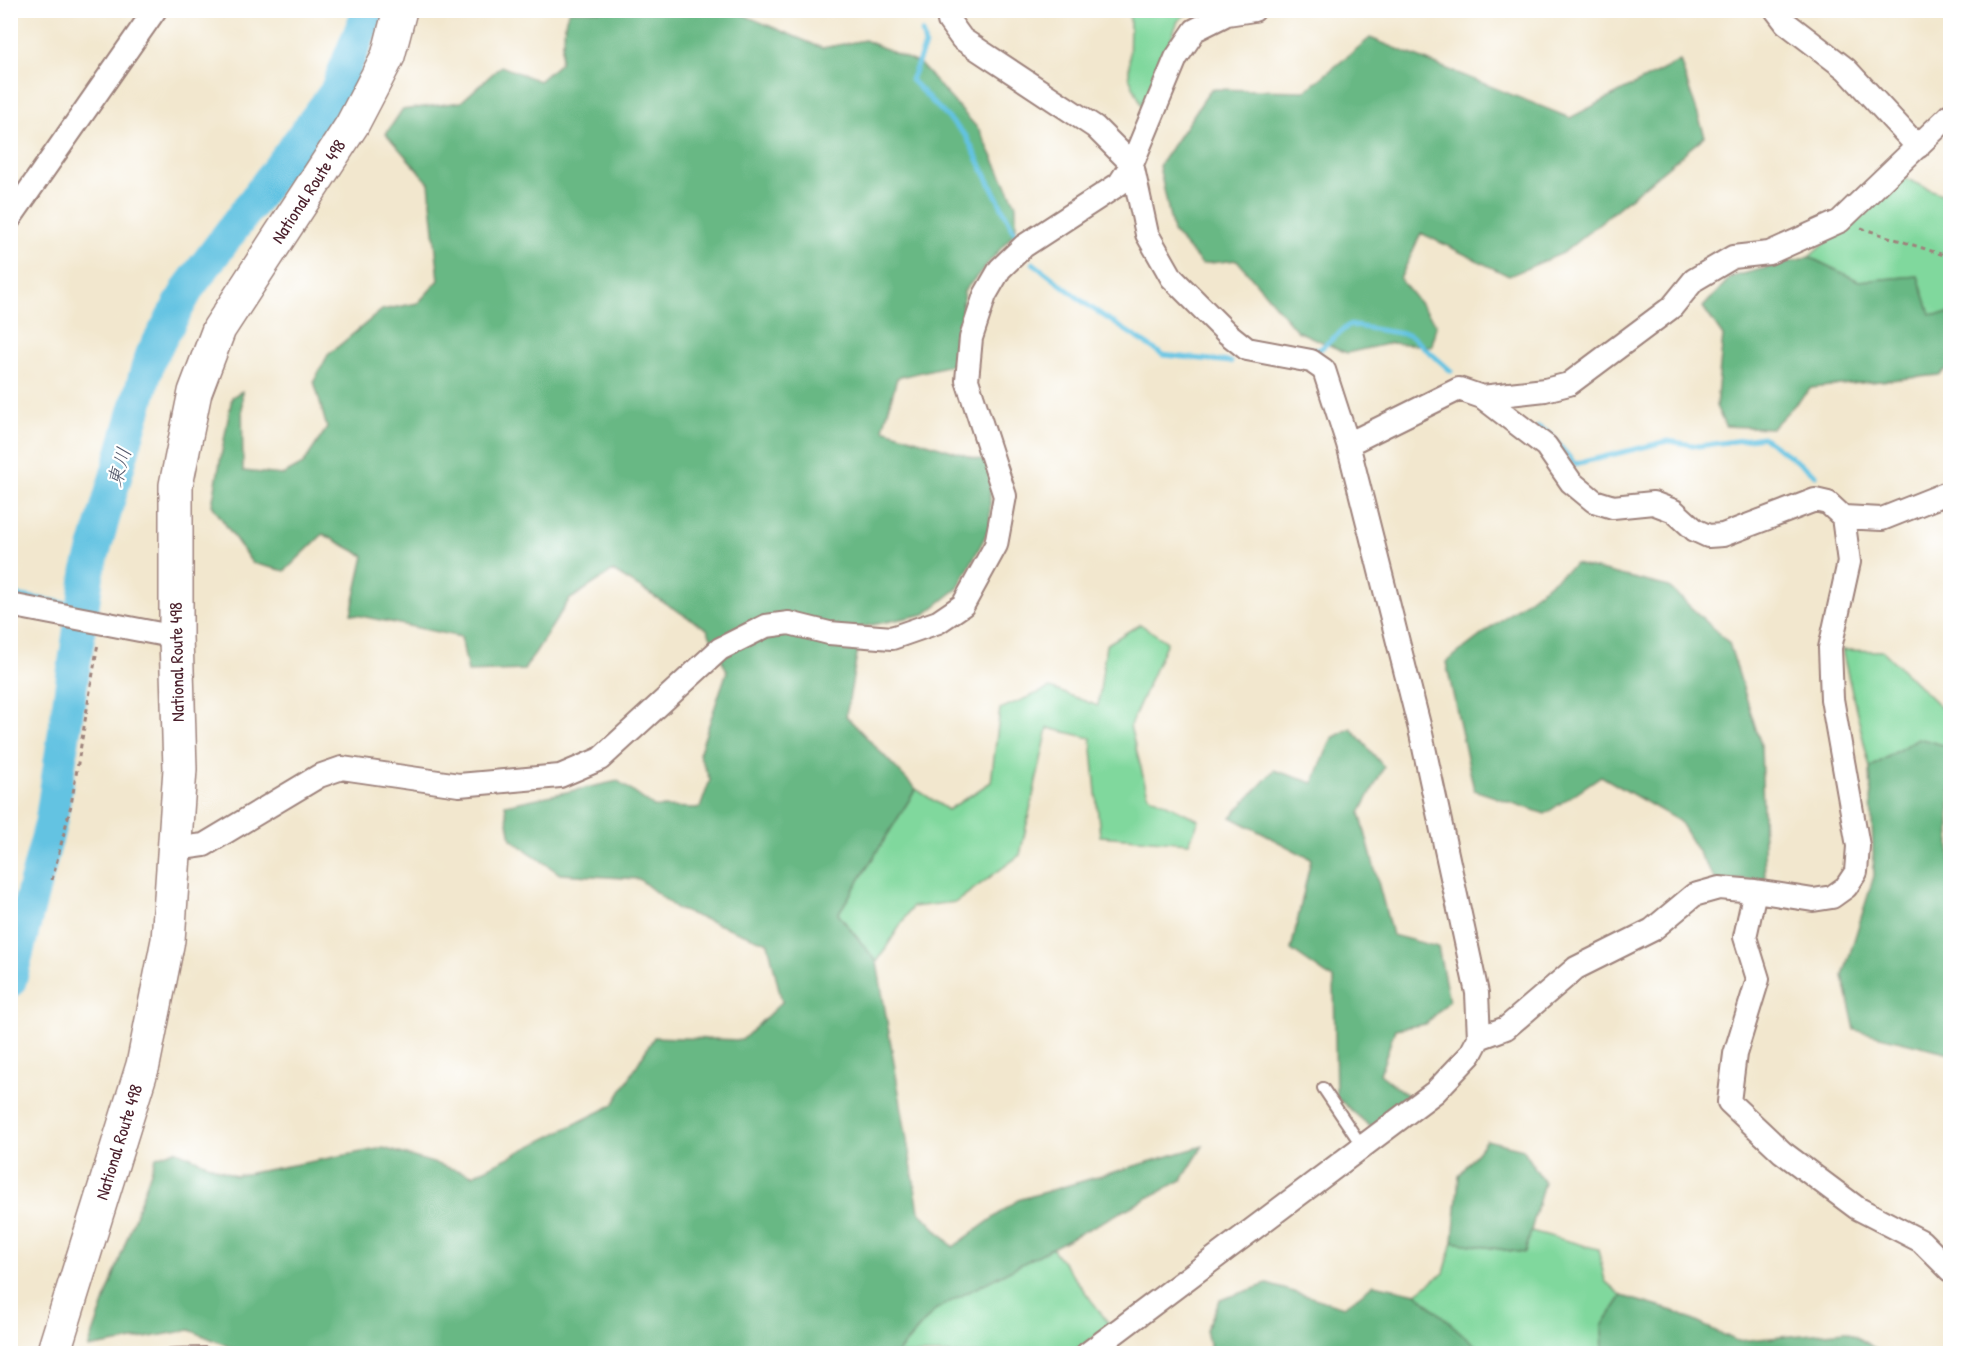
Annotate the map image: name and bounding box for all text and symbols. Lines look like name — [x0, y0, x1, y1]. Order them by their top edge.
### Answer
street label: National Route 498 — [265, 134, 351, 248]
water label: 東川 — [100, 444, 137, 490]
street label: National Route 498 — [163, 602, 190, 722]
street label: National Route 498 — [89, 1081, 148, 1203]

